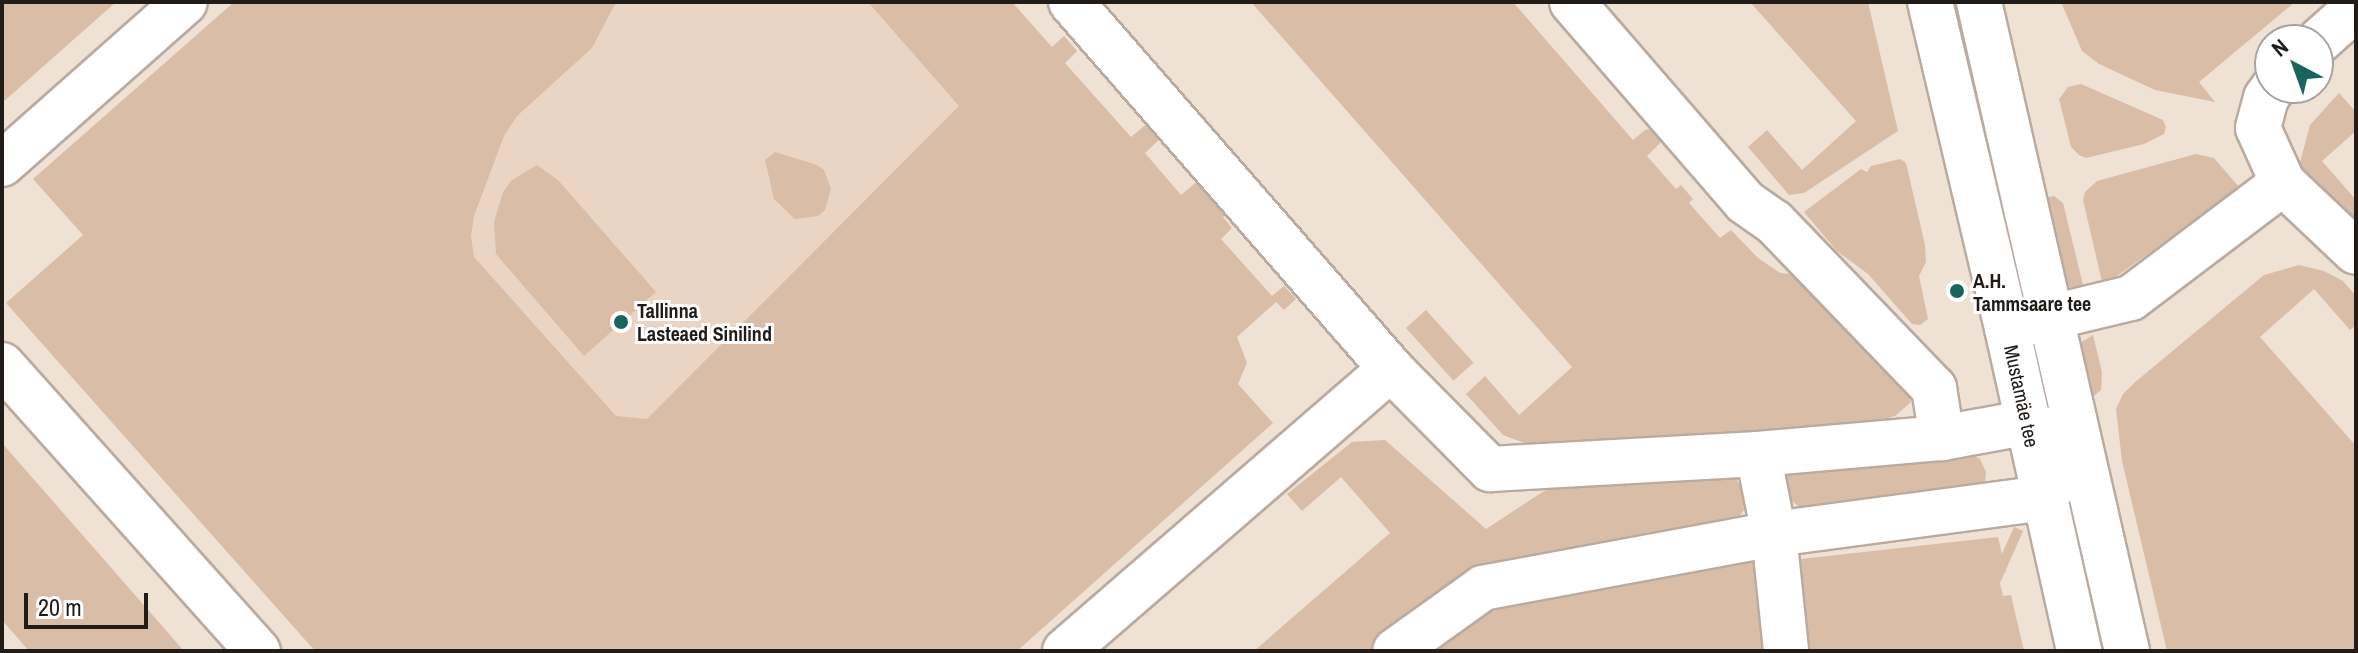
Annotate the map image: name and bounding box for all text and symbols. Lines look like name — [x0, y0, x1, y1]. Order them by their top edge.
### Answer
north arrow — [2254, 24, 2334, 104]
text: N — [2265, 32, 2294, 63]
place label: A.H. Tammsaare tee — [1973, 268, 2091, 315]
marker: A.H. Tammsaare tee — [1948, 282, 1966, 300]
place label: Tallinna Lasteaed Sinilind — [637, 298, 772, 345]
marker: Tallinna Lasteaed Sinilind — [612, 313, 630, 331]
street label: Mustamäe tee — [1999, 343, 2045, 449]
scale bar — [28, 577, 152, 627]
text: 20 m — [38, 591, 82, 623]

